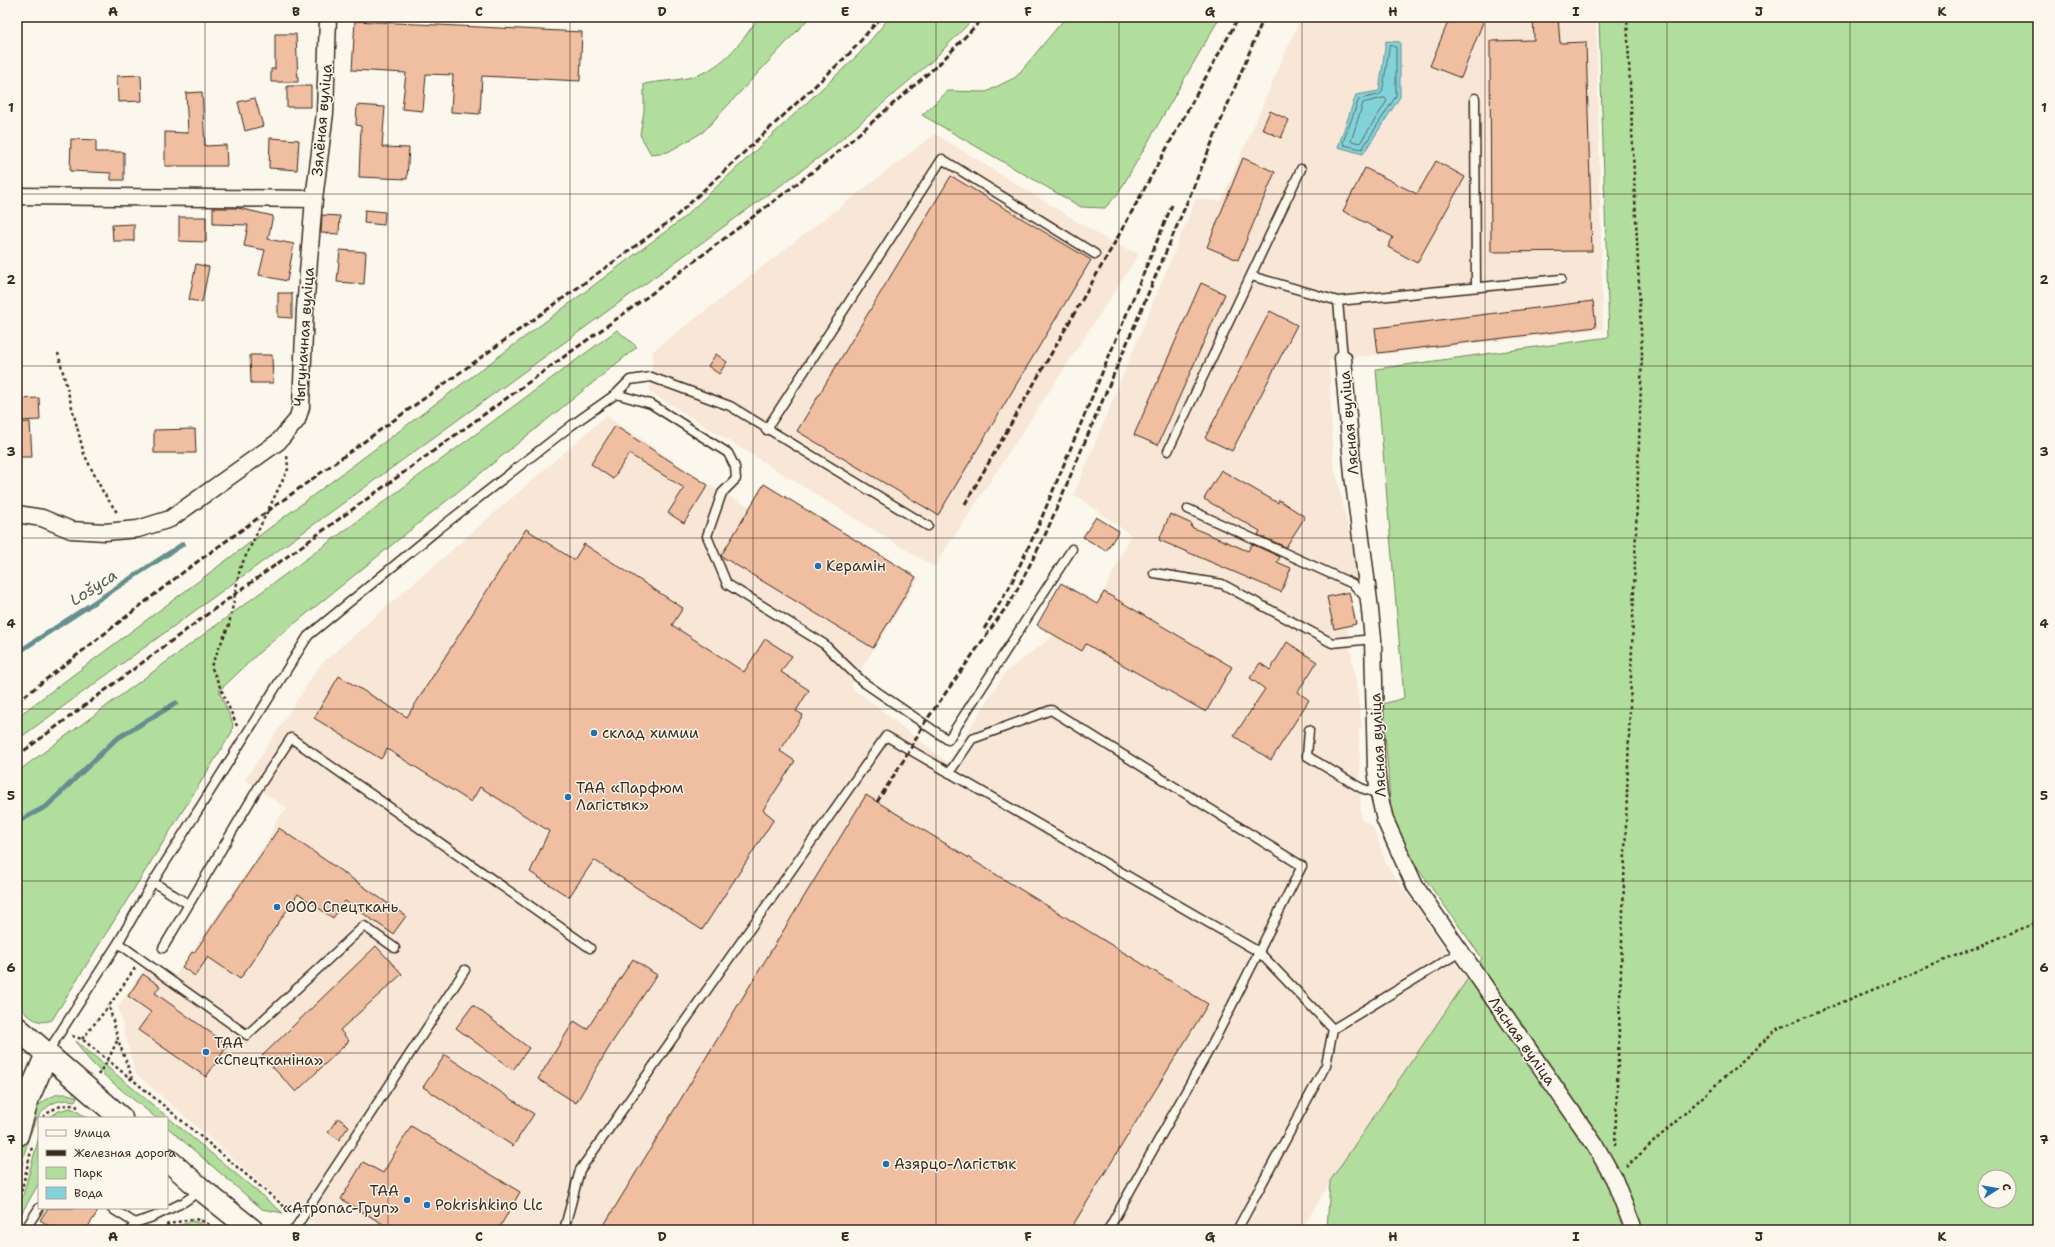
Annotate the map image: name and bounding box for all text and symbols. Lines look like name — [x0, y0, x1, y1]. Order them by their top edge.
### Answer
text: A — [108, 3, 118, 20]
text: B — [292, 3, 300, 20]
text: C — [475, 3, 483, 20]
text: D — [657, 3, 667, 20]
text: E — [841, 3, 850, 20]
text: F — [1024, 3, 1032, 20]
text: G — [1205, 3, 1216, 20]
text: H — [1388, 3, 1398, 20]
text: I — [1572, 3, 1580, 20]
text: J — [1755, 3, 1763, 20]
text: K — [1938, 3, 1947, 20]
street label: Зялёная вуліца — [307, 62, 337, 177]
text: 1 — [8, 99, 14, 116]
text: 1 — [2041, 99, 2047, 116]
street label: Чыгуначная вуліца — [289, 266, 319, 407]
text: 2 — [6, 271, 16, 288]
text: 2 — [2039, 271, 2049, 288]
street label: Лясная вуліца — [1334, 369, 1364, 476]
text: 3 — [6, 443, 16, 460]
text: 3 — [2039, 443, 2049, 460]
place label: Керамін — [826, 556, 886, 576]
marker: Керамін — [813, 561, 823, 571]
water label: Lošyca — [66, 564, 121, 611]
text: 4 — [6, 615, 16, 632]
text: 4 — [2039, 615, 2049, 632]
street label: Лясная вуліца — [1365, 692, 1391, 798]
place label: склад химии — [602, 723, 699, 743]
marker: склад химии — [589, 728, 599, 738]
place label: ТАА «Парфюм Лагістык» — [576, 778, 684, 815]
text: 5 — [7, 787, 15, 804]
text: 5 — [2040, 787, 2048, 804]
marker: ТАА «Парфюм Лагістык» — [563, 792, 573, 802]
place label: ООО Спецткань — [285, 897, 399, 917]
marker: ООО Спецткань — [272, 902, 282, 912]
text: 6 — [6, 959, 16, 976]
text: 6 — [2039, 959, 2049, 976]
street label: Лясная вуліца — [1484, 992, 1561, 1090]
place label: ТАА «Спецтканіна» — [214, 1033, 323, 1070]
marker: ТАА «Спецтканіна» — [201, 1047, 211, 1057]
legend — [38, 1117, 168, 1209]
text: Улица — [74, 1125, 111, 1141]
text: 7 — [6, 1131, 16, 1148]
text: 7 — [2039, 1131, 2049, 1148]
text: Железная дорога — [74, 1145, 177, 1161]
place label: Азярцо-Лагістык — [894, 1154, 1016, 1174]
marker: Азярцо-Лагістык — [881, 1159, 891, 1169]
text: Парк — [74, 1165, 103, 1181]
north arrow — [1977, 1169, 2017, 1209]
place label: ТАА «Атропас-Груп» — [283, 1181, 399, 1218]
text: С — [1998, 1182, 2014, 1192]
text: Вода — [74, 1185, 103, 1201]
marker: ТАА «Атропас-Груп» — [402, 1195, 412, 1205]
place label: Pokrishkino Llc — [435, 1195, 543, 1215]
marker: Pokrishkino Llc — [422, 1200, 432, 1210]
text: A — [108, 1228, 118, 1245]
text: B — [292, 1228, 300, 1245]
text: C — [475, 1228, 483, 1245]
text: D — [657, 1228, 667, 1245]
text: E — [841, 1228, 850, 1245]
text: F — [1024, 1228, 1032, 1245]
text: G — [1205, 1228, 1216, 1245]
text: H — [1388, 1228, 1398, 1245]
text: I — [1572, 1228, 1580, 1245]
text: J — [1755, 1228, 1763, 1245]
text: K — [1938, 1228, 1947, 1245]

